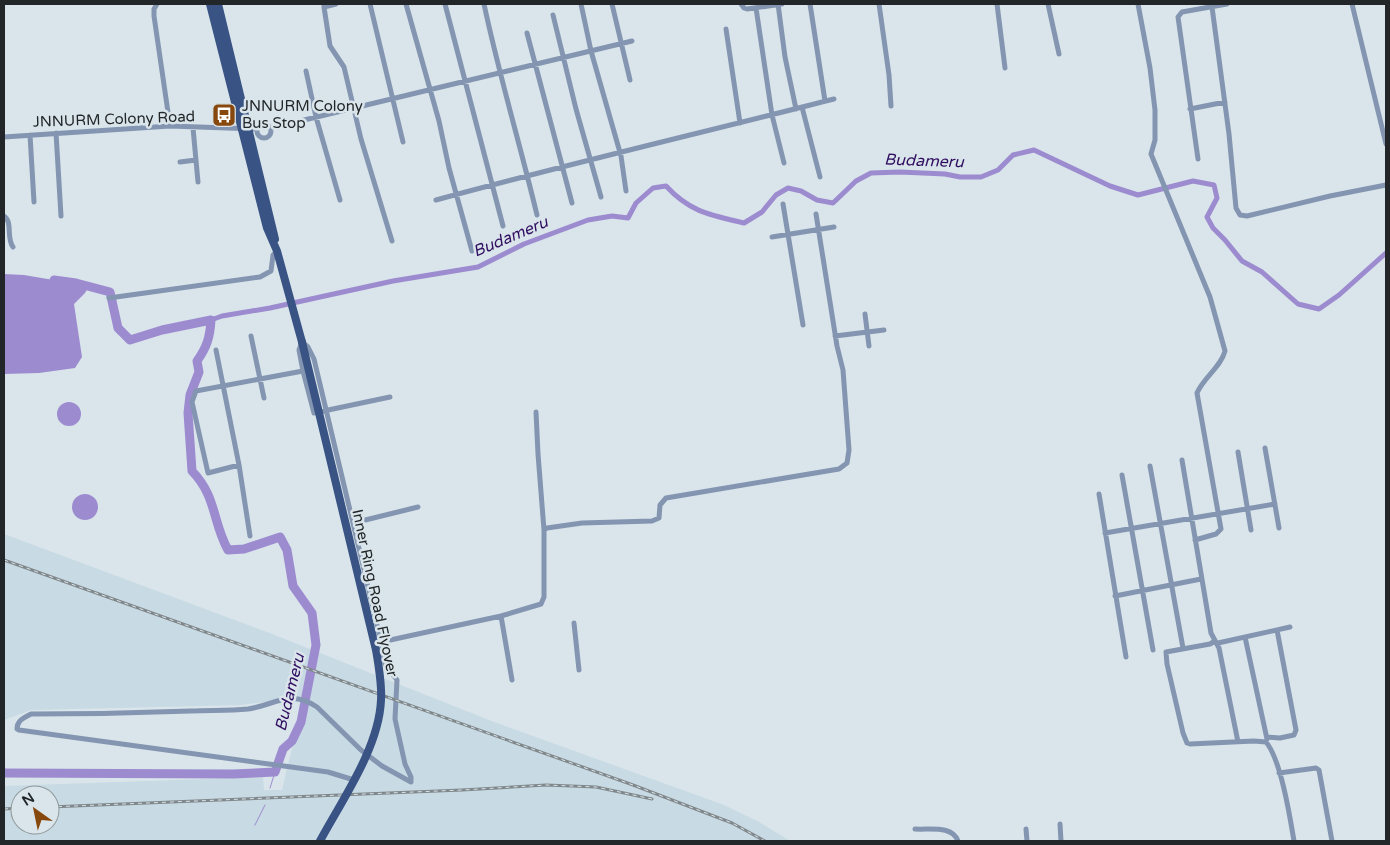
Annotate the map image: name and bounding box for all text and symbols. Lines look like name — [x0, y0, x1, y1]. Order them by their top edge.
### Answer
place label: JNNURM Colony Bus Stop — [242, 97, 363, 132]
bus stop icon: JNNURM Colony Bus Stop — [211, 102, 237, 128]
street label: JNNURM Colony Road — [33, 107, 195, 131]
water label: Budameru — [884, 150, 965, 172]
water label: Budameru — [470, 212, 552, 262]
street label: Inner Ring Road Flyover — [348, 508, 402, 679]
water label: Budameru — [271, 650, 310, 733]
north arrow — [10, 785, 60, 835]
text: N — [19, 789, 38, 810]

